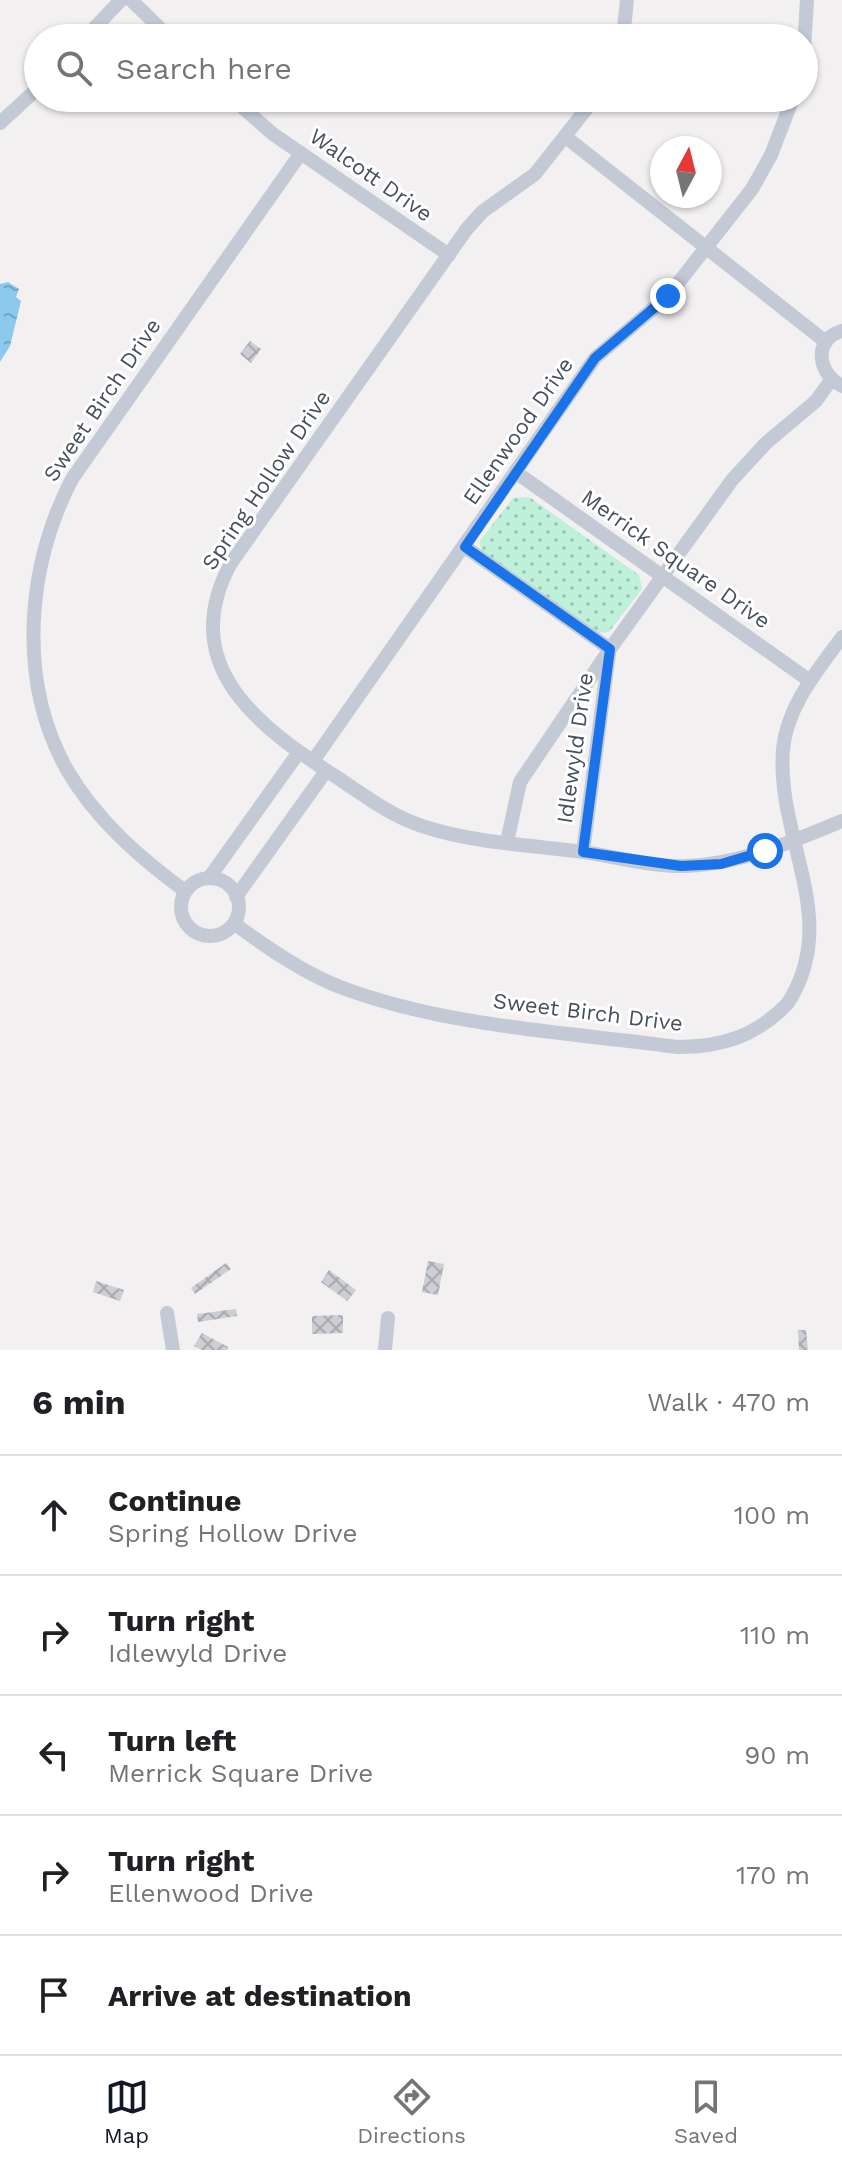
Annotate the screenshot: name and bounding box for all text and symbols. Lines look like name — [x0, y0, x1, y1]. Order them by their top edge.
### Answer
search box — [24, 24, 818, 112]
icon: search — [52, 46, 96, 90]
text: Search here — [116, 51, 292, 86]
street label: Walcott Drive — [305, 123, 437, 227]
north arrow — [650, 136, 722, 208]
route end — [650, 278, 686, 314]
street label: Sweet Birch Drive — [38, 314, 166, 486]
street label: Ellenwood Drive — [458, 353, 578, 509]
street label: Spring Hollow Drive — [197, 386, 335, 574]
street label: Merrick Square Drive — [577, 484, 775, 634]
street label: Idlewyld Drive — [552, 671, 598, 825]
route start — [747, 833, 783, 869]
street label: Sweet Birch Drive — [492, 988, 684, 1036]
text: 6 min — [32, 1382, 126, 1422]
text: Walk · 470 m — [647, 1387, 810, 1417]
text: Continue — [108, 1483, 241, 1518]
icon: ahead — [32, 1493, 76, 1537]
text: 100 m — [734, 1500, 810, 1530]
text: Spring Hollow Drive — [108, 1518, 357, 1548]
text: Turn right — [108, 1603, 254, 1638]
icon: right — [32, 1613, 76, 1657]
text: 110 m — [740, 1620, 810, 1650]
text: Idlewyld Drive — [108, 1638, 287, 1668]
text: Turn left — [108, 1723, 236, 1758]
icon: left — [32, 1733, 76, 1777]
text: 90 m — [744, 1740, 810, 1770]
text: Merrick Square Drive — [108, 1758, 373, 1788]
text: Turn right — [108, 1843, 254, 1878]
icon: right — [32, 1853, 76, 1897]
text: 170 m — [736, 1860, 810, 1890]
text: Ellenwood Drive — [108, 1878, 314, 1908]
icon: arrive — [32, 1973, 76, 2017]
text: Arrive at destination — [108, 1978, 412, 2013]
tab: Map — [104, 2075, 149, 2148]
tab: Directions — [357, 2075, 466, 2148]
tab: Saved — [674, 2075, 738, 2148]

